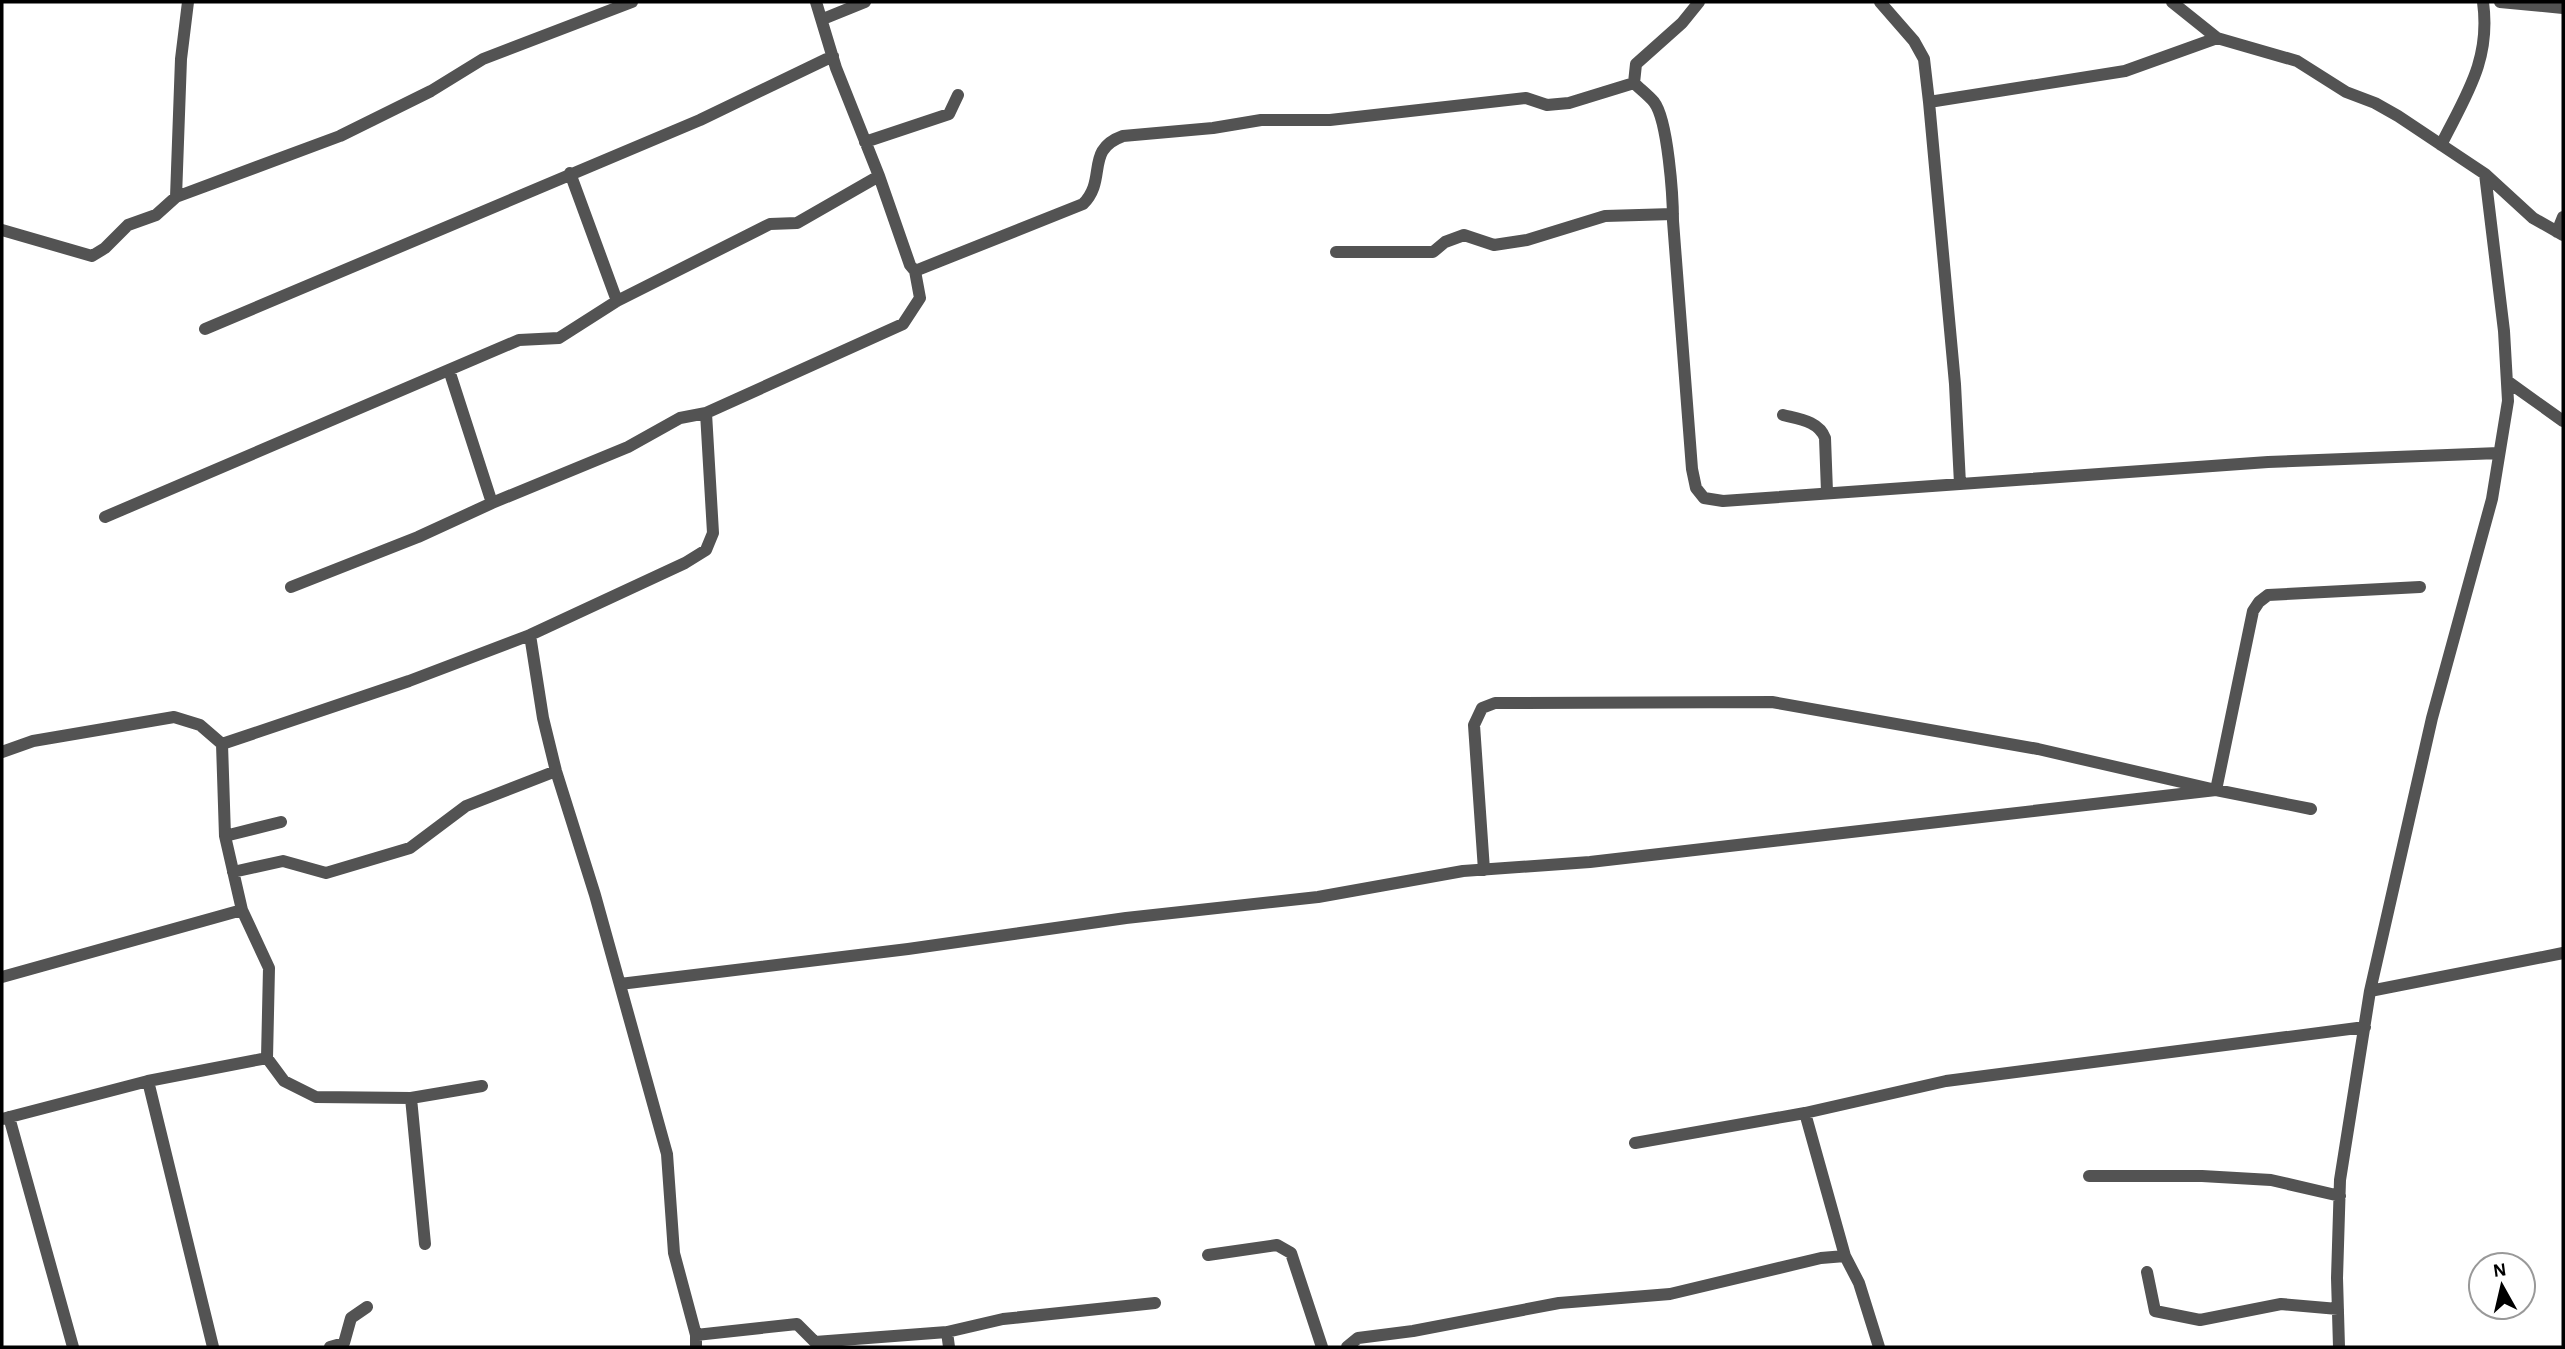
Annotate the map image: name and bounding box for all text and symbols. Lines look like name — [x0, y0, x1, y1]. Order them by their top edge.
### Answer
north arrow — [2467, 1251, 2537, 1321]
text: N — [2492, 1260, 2508, 1281]

